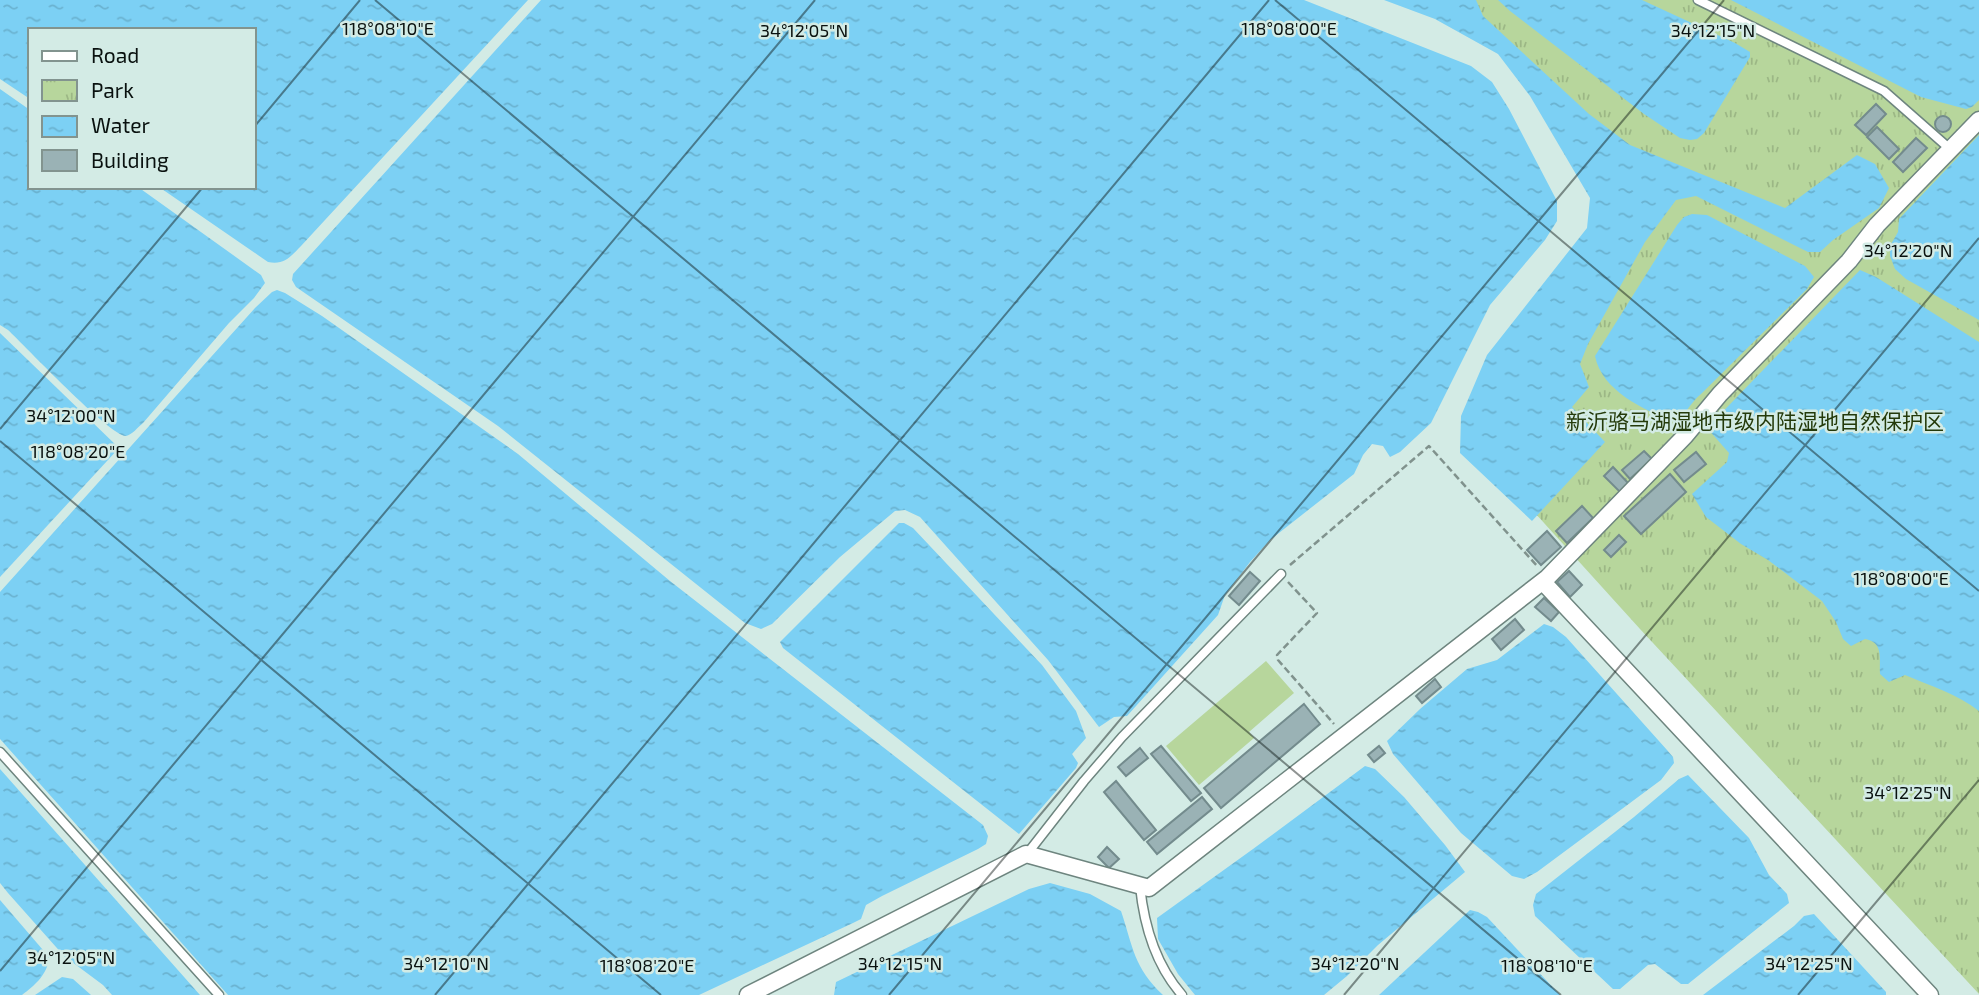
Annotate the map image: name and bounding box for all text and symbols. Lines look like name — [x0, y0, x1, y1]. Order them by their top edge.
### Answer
text: 118°08'10"E — [342, 17, 434, 39]
text: 118°08'00"E — [1241, 17, 1337, 39]
text: 34°12'05"N — [760, 19, 848, 41]
text: 34°12'15"N — [1671, 19, 1755, 41]
legend — [28, 28, 256, 189]
text: Road — [91, 42, 139, 67]
text: Park — [91, 77, 134, 102]
text: Water — [91, 112, 150, 137]
text: Building — [91, 147, 169, 172]
text: 34°12'20"N — [1864, 239, 1952, 261]
text: 34°12'00"N — [26, 404, 116, 426]
park label: 新沂骆马湖湿地市级内陆湿地自然保护区 — [1566, 408, 1944, 433]
text: 118°08'20"E — [31, 440, 125, 462]
text: 118°08'00"E — [1853, 567, 1949, 589]
text: 34°12'25"N — [1864, 781, 1952, 803]
text: 34°12'05"N — [27, 946, 115, 968]
text: 34°12'10"N — [403, 952, 489, 974]
text: 34°12'15"N — [858, 952, 942, 974]
text: 34°12'20"N — [1311, 952, 1399, 974]
text: 34°12'25"N — [1765, 952, 1853, 974]
text: 118°08'20"E — [600, 954, 694, 976]
text: 118°08'10"E — [1501, 954, 1593, 976]

